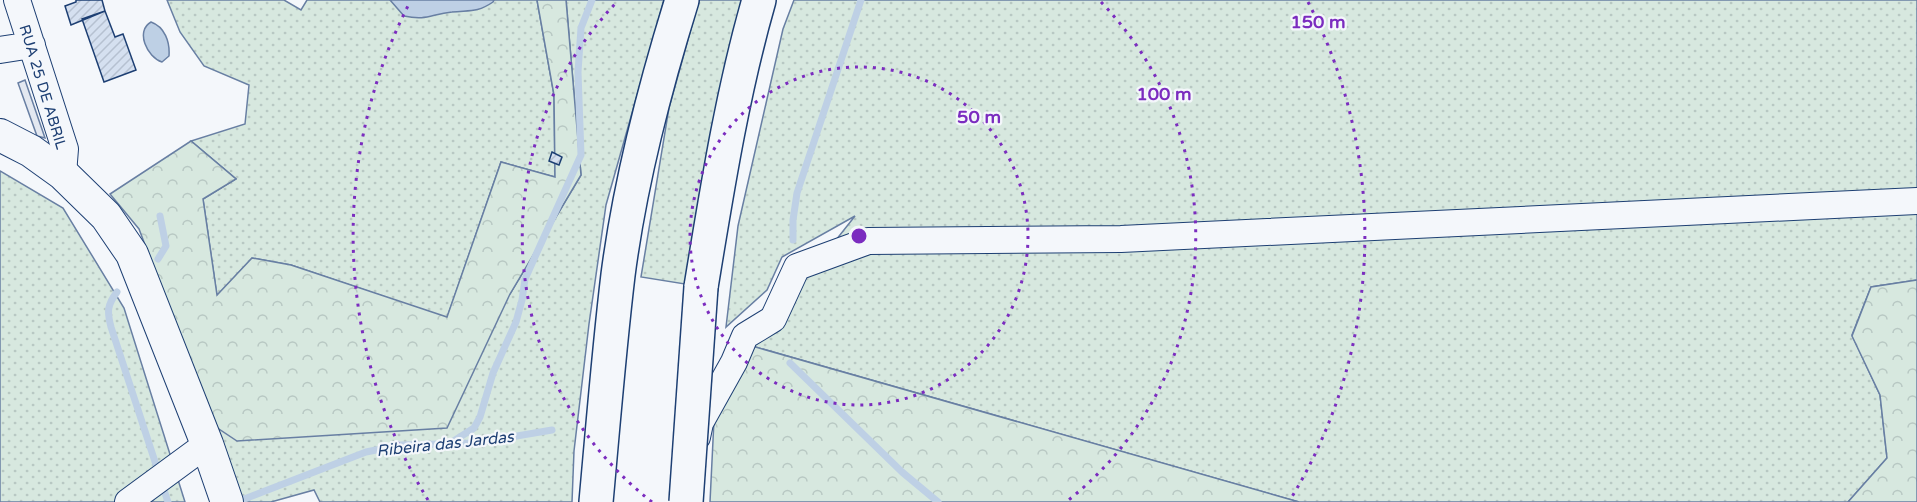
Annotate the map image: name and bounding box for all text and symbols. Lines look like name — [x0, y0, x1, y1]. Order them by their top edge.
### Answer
text: 150 m — [1290, 11, 1346, 33]
street label: RUA 25 DE ABRIL — [15, 22, 71, 152]
text: 100 m — [1136, 83, 1192, 105]
text: 50 m — [957, 106, 1001, 128]
centre of rings — [849, 226, 869, 246]
water label: Ribeira das Jardas — [376, 427, 516, 461]

